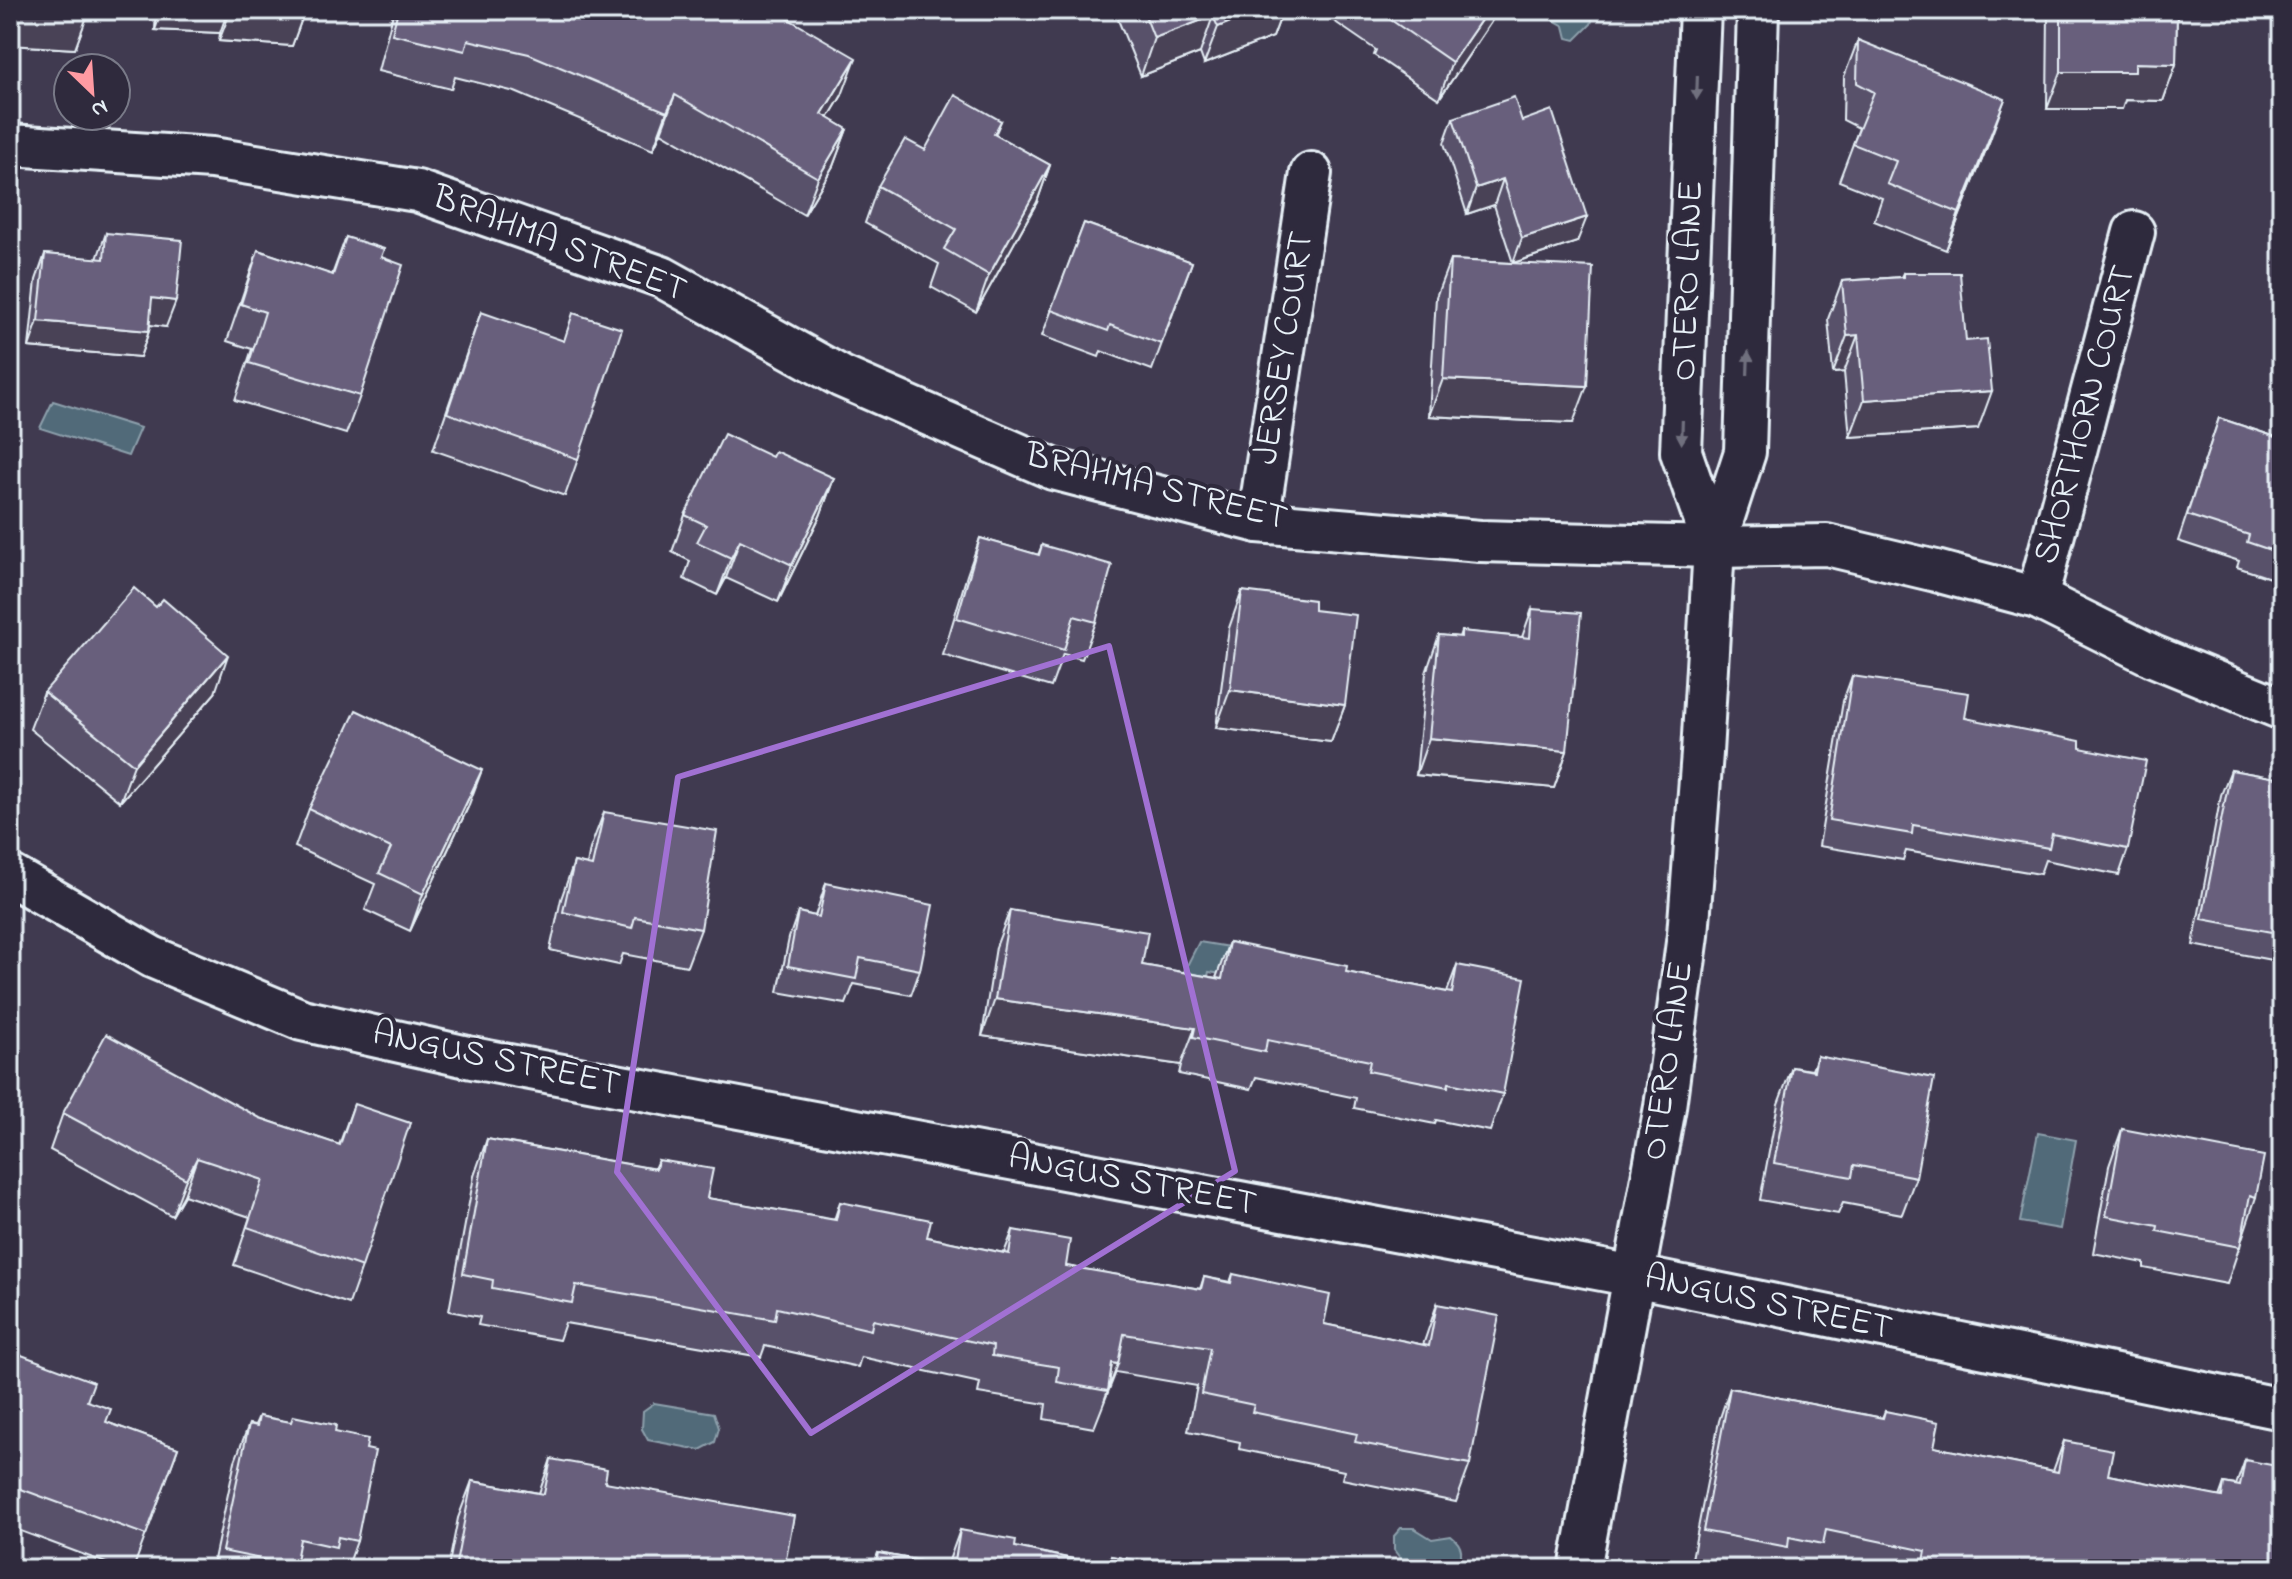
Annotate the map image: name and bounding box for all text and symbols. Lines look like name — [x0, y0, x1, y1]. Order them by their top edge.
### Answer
north arrow — [52, 52, 132, 132]
one-way arrow — [1690, 76, 1703, 101]
text: N — [86, 90, 113, 125]
street label: BRAHMA STREET — [423, 172, 694, 318]
street label: OTERO LANE — [1659, 180, 1719, 382]
street label: JERSEY COURT — [1240, 228, 1330, 468]
street label: SHORTHORN COURT — [2021, 260, 2151, 570]
one-way arrow — [1741, 350, 1754, 375]
one-way arrow — [1676, 420, 1689, 445]
street label: BRAHMA STREET — [1019, 430, 1293, 546]
street label: OTERO LANE — [1629, 958, 1709, 1164]
street label: ANGUS STREET — [367, 1008, 625, 1112]
street label: ANGUS STREET — [1003, 1132, 1261, 1232]
street label: ANGUS STREET — [1639, 1252, 1897, 1356]

